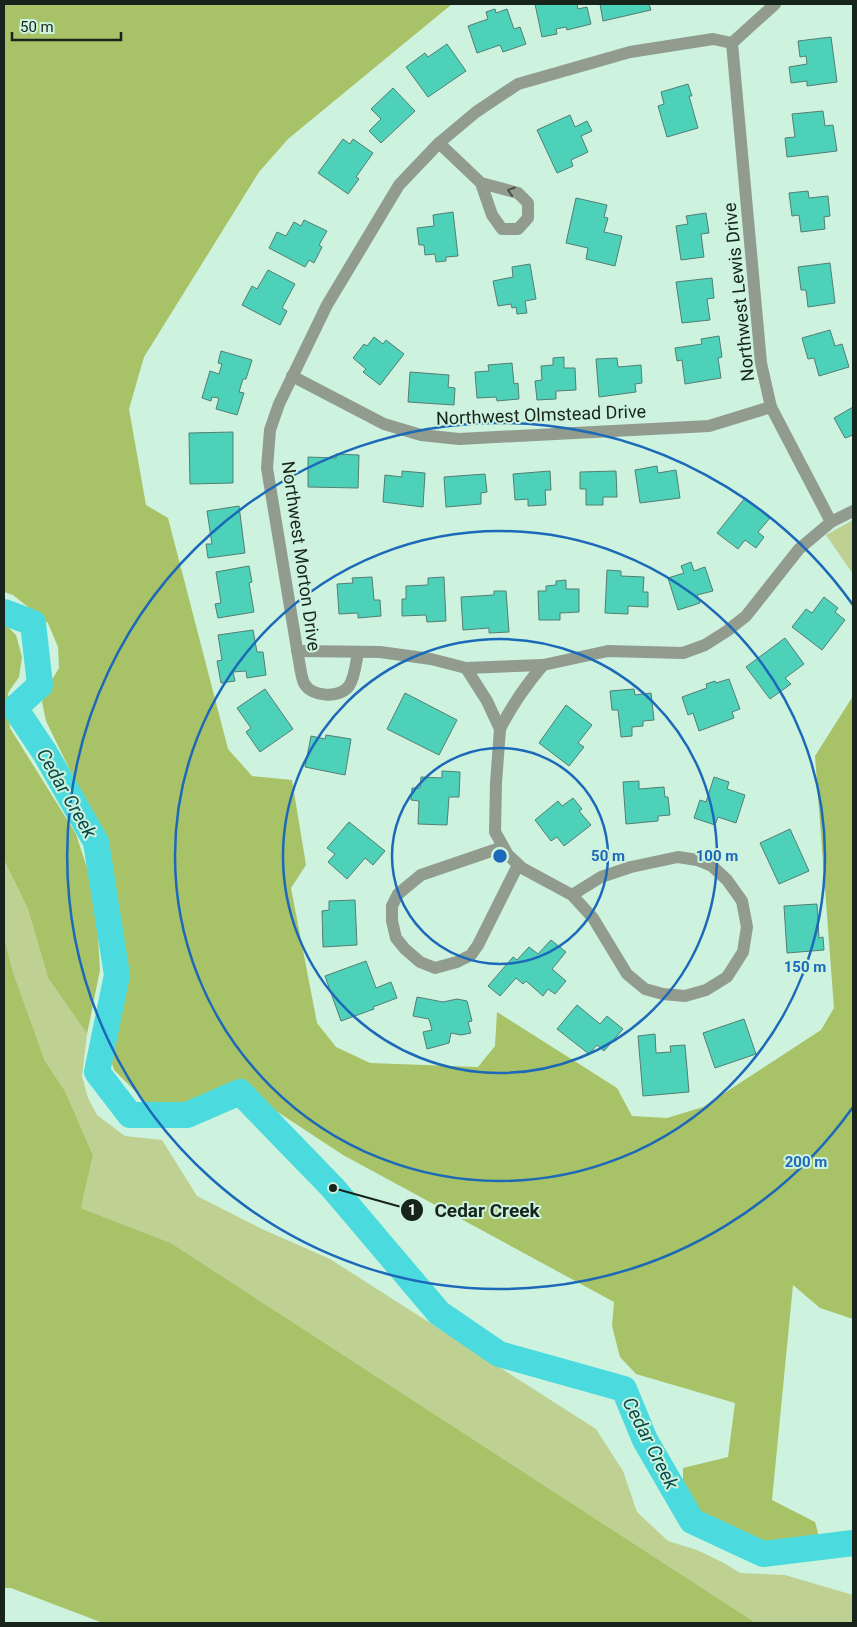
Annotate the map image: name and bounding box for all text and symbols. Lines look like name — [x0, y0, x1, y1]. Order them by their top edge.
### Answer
scale bar — [12, 10, 121, 42]
text: 50 m — [20, 18, 54, 36]
one-way arrow — [507, 187, 515, 197]
street label: Northwest Lewis Drive — [719, 202, 758, 382]
street label: Northwest Olmstead Drive — [436, 400, 646, 429]
street label: Northwest Morton Drive — [278, 460, 325, 652]
water label: Cedar Creek — [32, 744, 102, 843]
centre of rings — [491, 847, 509, 865]
text: 50 m — [591, 847, 625, 865]
text: 100 m — [696, 847, 738, 865]
text: 150 m — [784, 958, 826, 976]
text: 200 m — [785, 1153, 827, 1171]
callout: Cedar Creek — [399, 1193, 549, 1227]
text: Cedar Creek — [434, 1199, 540, 1222]
text: 1 — [408, 1201, 416, 1219]
water label: Cedar Creek — [618, 1393, 684, 1494]

